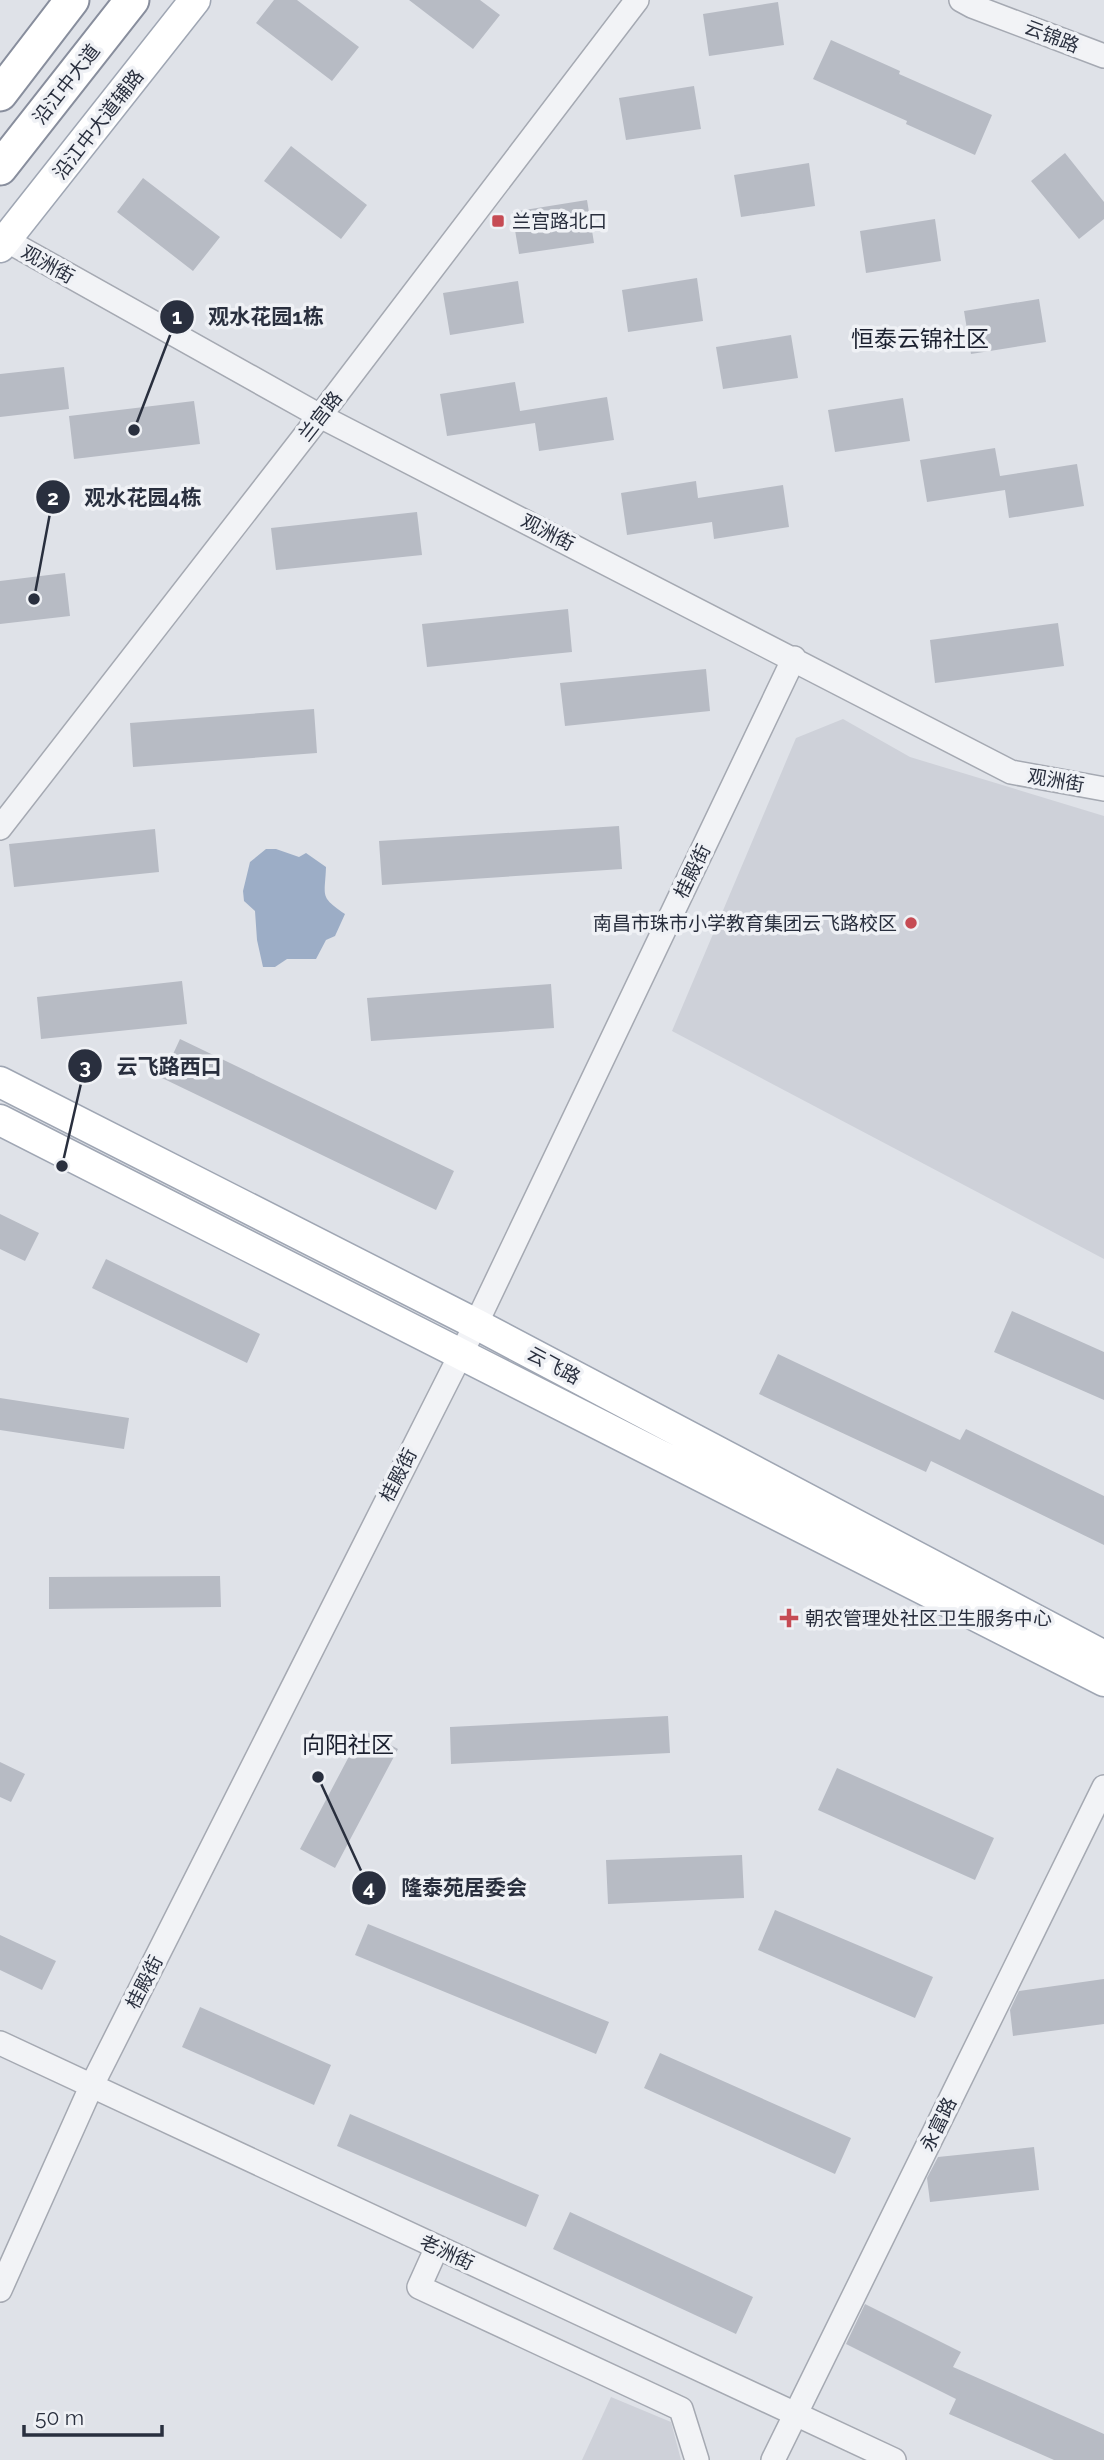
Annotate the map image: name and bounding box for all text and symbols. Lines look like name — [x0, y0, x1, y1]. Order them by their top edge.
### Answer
street label: 云锦路 — [1021, 16, 1083, 56]
street label: 沿江中大道 — [28, 40, 104, 128]
street label: 沿江中大道辅路 — [48, 65, 148, 183]
place label: 兰宫路北口 — [512, 210, 607, 232]
marker: 兰宫路北口 — [490, 213, 506, 229]
street label: 观洲街 — [18, 241, 78, 287]
callout: 观水花园1栋 — [159, 296, 338, 338]
text: 1 — [172, 304, 182, 329]
text: 观水花园1栋 — [208, 304, 324, 329]
district label: 恒泰云锦社区 — [851, 325, 989, 352]
street label: 兰宫路 — [294, 387, 346, 445]
callout: 观水花园4栋 — [35, 476, 215, 518]
text: 2 — [47, 485, 59, 510]
text: 观水花园4栋 — [85, 485, 202, 510]
street label: 观洲街 — [518, 509, 578, 555]
street label: 观洲街 — [1026, 764, 1086, 796]
street label: 桂殿街 — [670, 841, 714, 901]
place label: 南昌市珠市小学教育集团云飞路校区 — [593, 912, 897, 934]
marker: 南昌市珠市小学教育集团云飞路校区 — [903, 915, 919, 931]
callout: 云飞路西口 — [68, 1045, 236, 1087]
text: 3 — [79, 1054, 91, 1079]
text: 云飞路西口 — [117, 1054, 222, 1079]
street label: 云飞路 — [524, 1342, 584, 1388]
street label: 桂殿街 — [375, 1445, 421, 1505]
place label: 朝农管理处社区卫生服务中心 — [805, 1607, 1052, 1629]
marker: 朝农管理处社区卫生服务中心 — [779, 1608, 799, 1628]
district label: 向阳社区 — [302, 1731, 394, 1758]
callout: 隆泰苑居委会 — [352, 1867, 541, 1909]
text: 4 — [363, 1875, 375, 1900]
text: 隆泰苑居委会 — [401, 1875, 527, 1900]
street label: 桂殿街 — [121, 1952, 167, 2012]
street label: 永富路 — [916, 2094, 960, 2154]
street label: 老洲街 — [417, 2230, 477, 2274]
scale bar — [24, 2394, 163, 2438]
text: 50 m — [35, 2405, 84, 2430]

